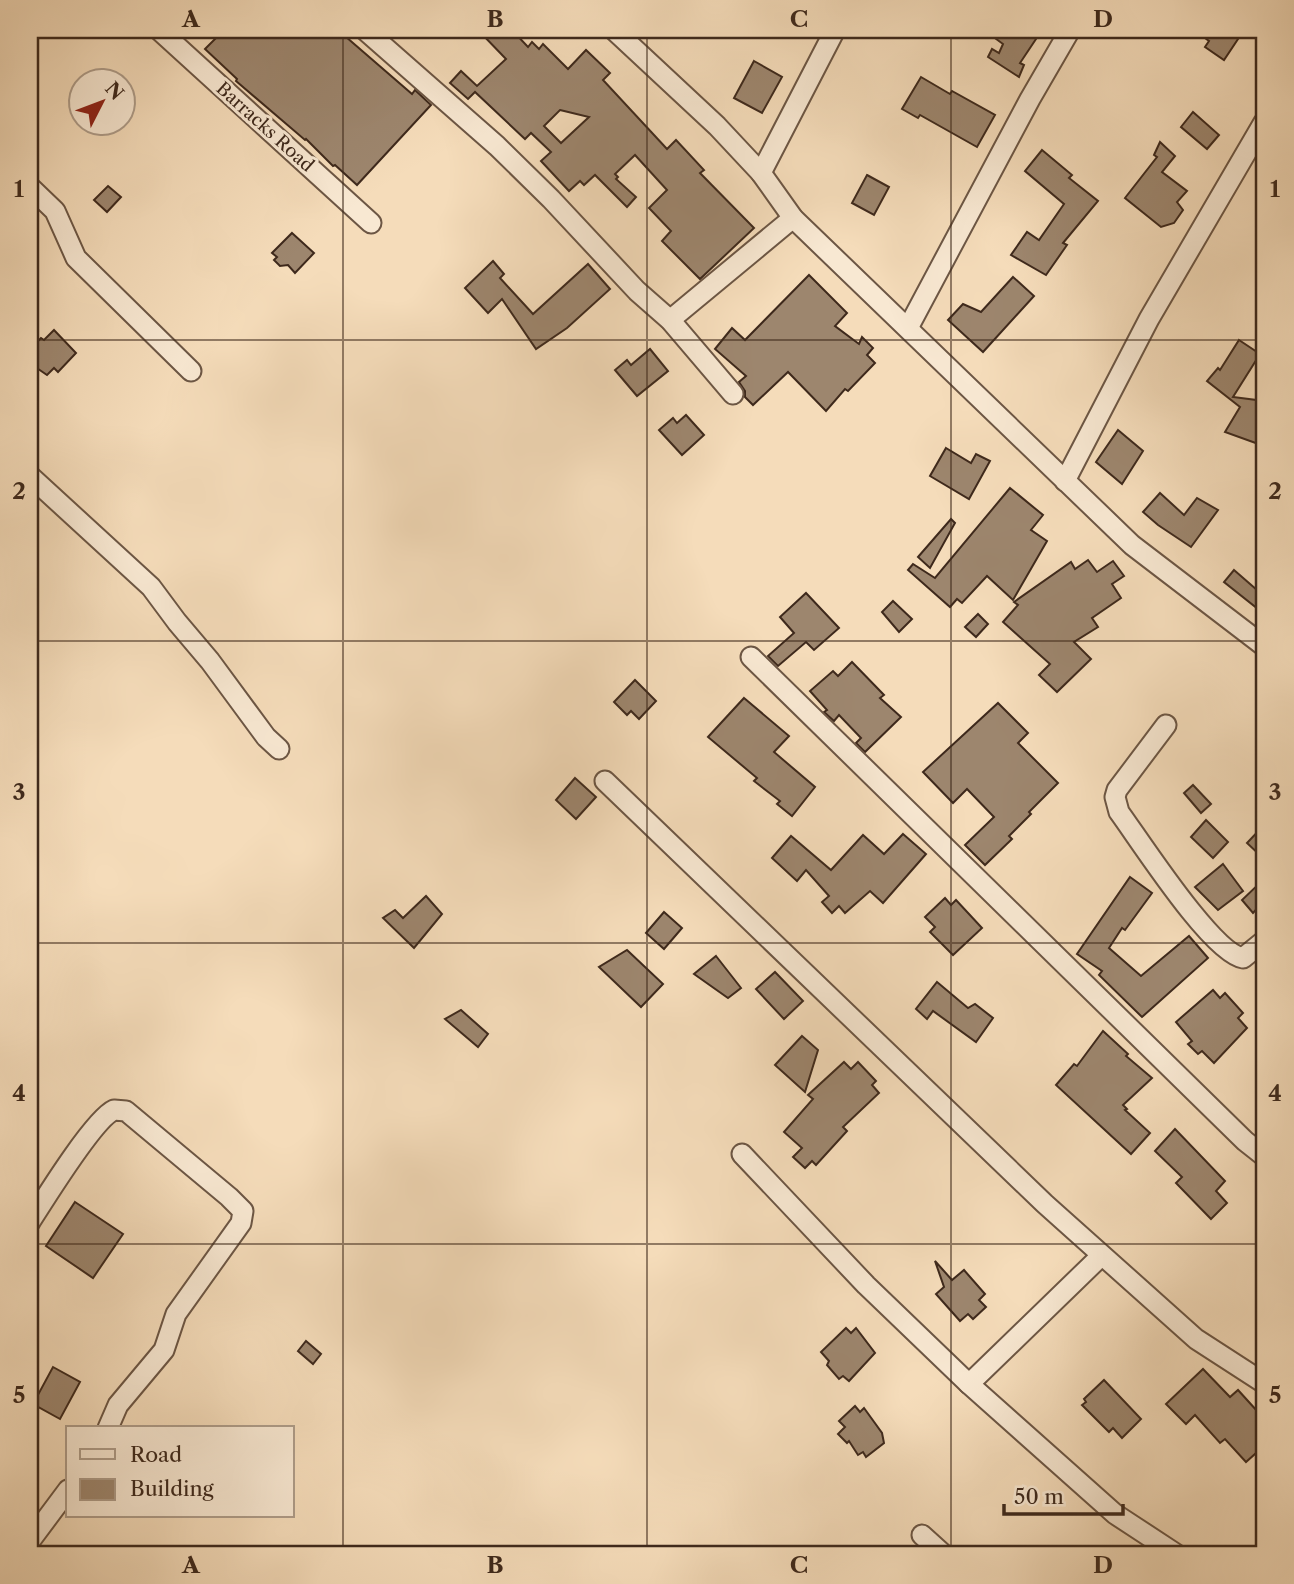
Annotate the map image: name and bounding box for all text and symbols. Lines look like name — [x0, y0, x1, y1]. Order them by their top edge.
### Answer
text: A — [181, 5, 201, 33]
text: B — [486, 5, 504, 33]
text: C — [790, 5, 808, 33]
text: D — [1093, 5, 1113, 33]
north arrow — [66, 66, 136, 136]
text: N — [100, 77, 128, 105]
street label: Barracks Road — [212, 77, 318, 177]
text: 1 — [14, 175, 25, 203]
text: 1 — [1270, 175, 1281, 203]
text: 2 — [12, 477, 26, 505]
text: 2 — [1268, 477, 1282, 505]
text: 3 — [13, 778, 26, 806]
text: 3 — [1269, 778, 1282, 806]
text: 4 — [12, 1079, 26, 1107]
text: 4 — [1268, 1079, 1282, 1107]
text: 5 — [13, 1381, 25, 1409]
text: 5 — [1269, 1381, 1281, 1409]
legend — [66, 1426, 294, 1518]
text: Road — [130, 1442, 182, 1467]
scale bar — [1004, 1472, 1122, 1516]
text: Building — [130, 1476, 215, 1501]
text: 50 m — [1014, 1484, 1064, 1509]
text: A — [181, 1551, 201, 1579]
text: B — [486, 1551, 504, 1579]
text: C — [790, 1551, 808, 1579]
text: D — [1093, 1551, 1113, 1579]

